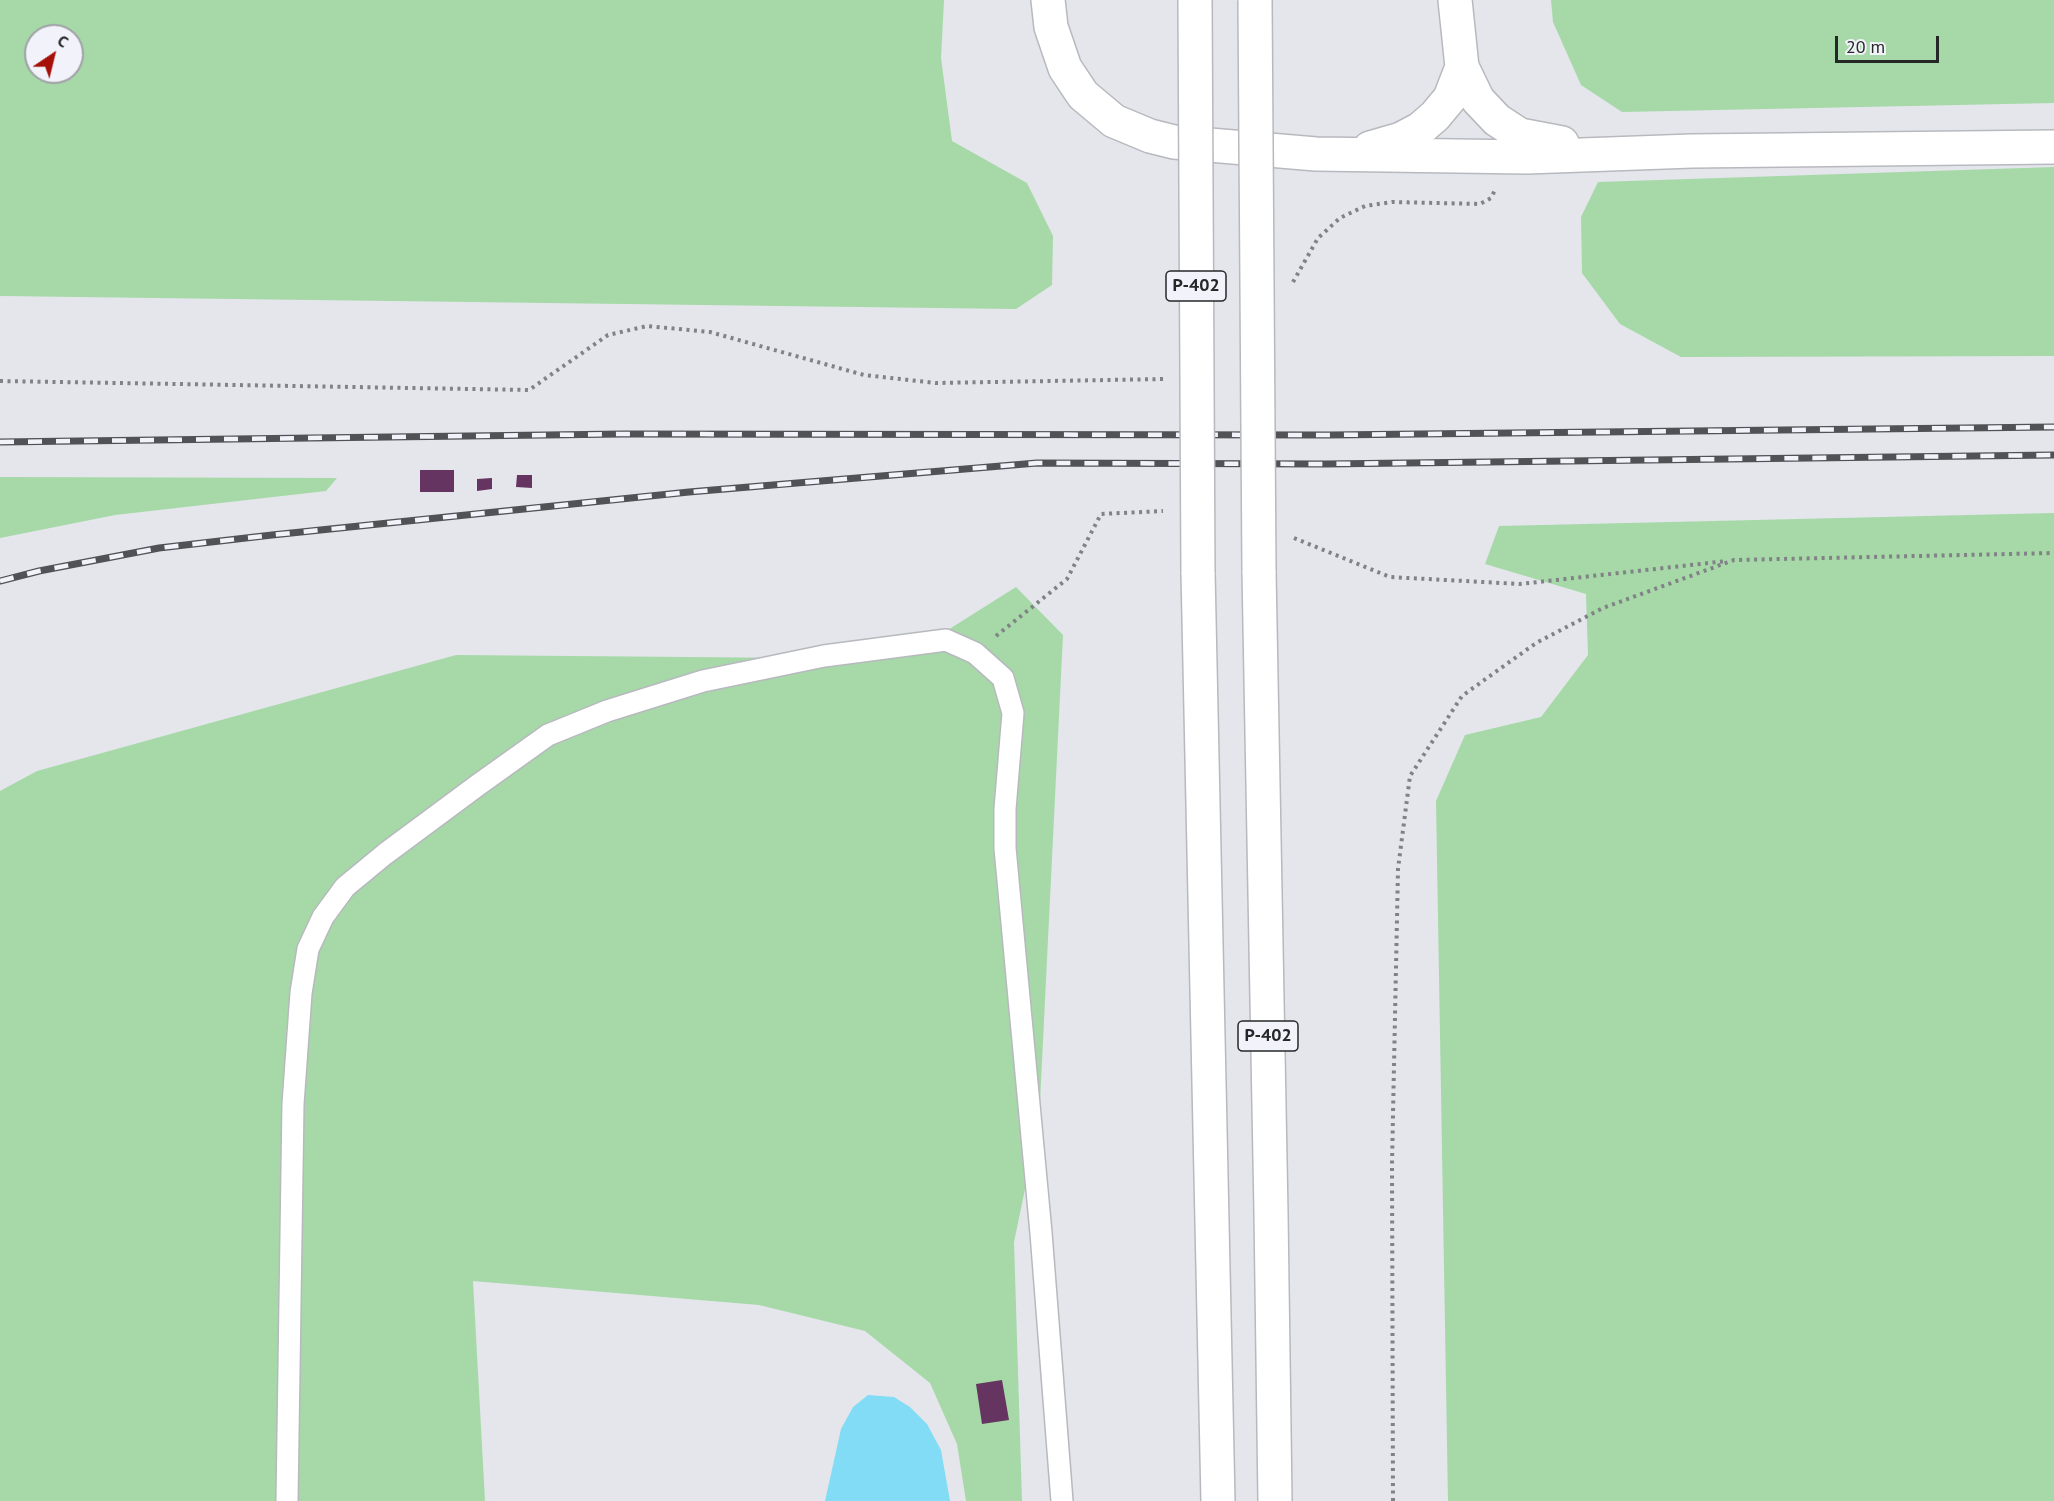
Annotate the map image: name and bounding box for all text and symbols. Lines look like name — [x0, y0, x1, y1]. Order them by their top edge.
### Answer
north arrow — [24, 24, 84, 84]
scale bar — [1838, 24, 1942, 62]
text: С — [54, 30, 73, 52]
text: 20 m — [1846, 35, 1885, 58]
road number: Р-402 — [1166, 271, 1226, 301]
road number: Р-402 — [1238, 1021, 1298, 1051]

